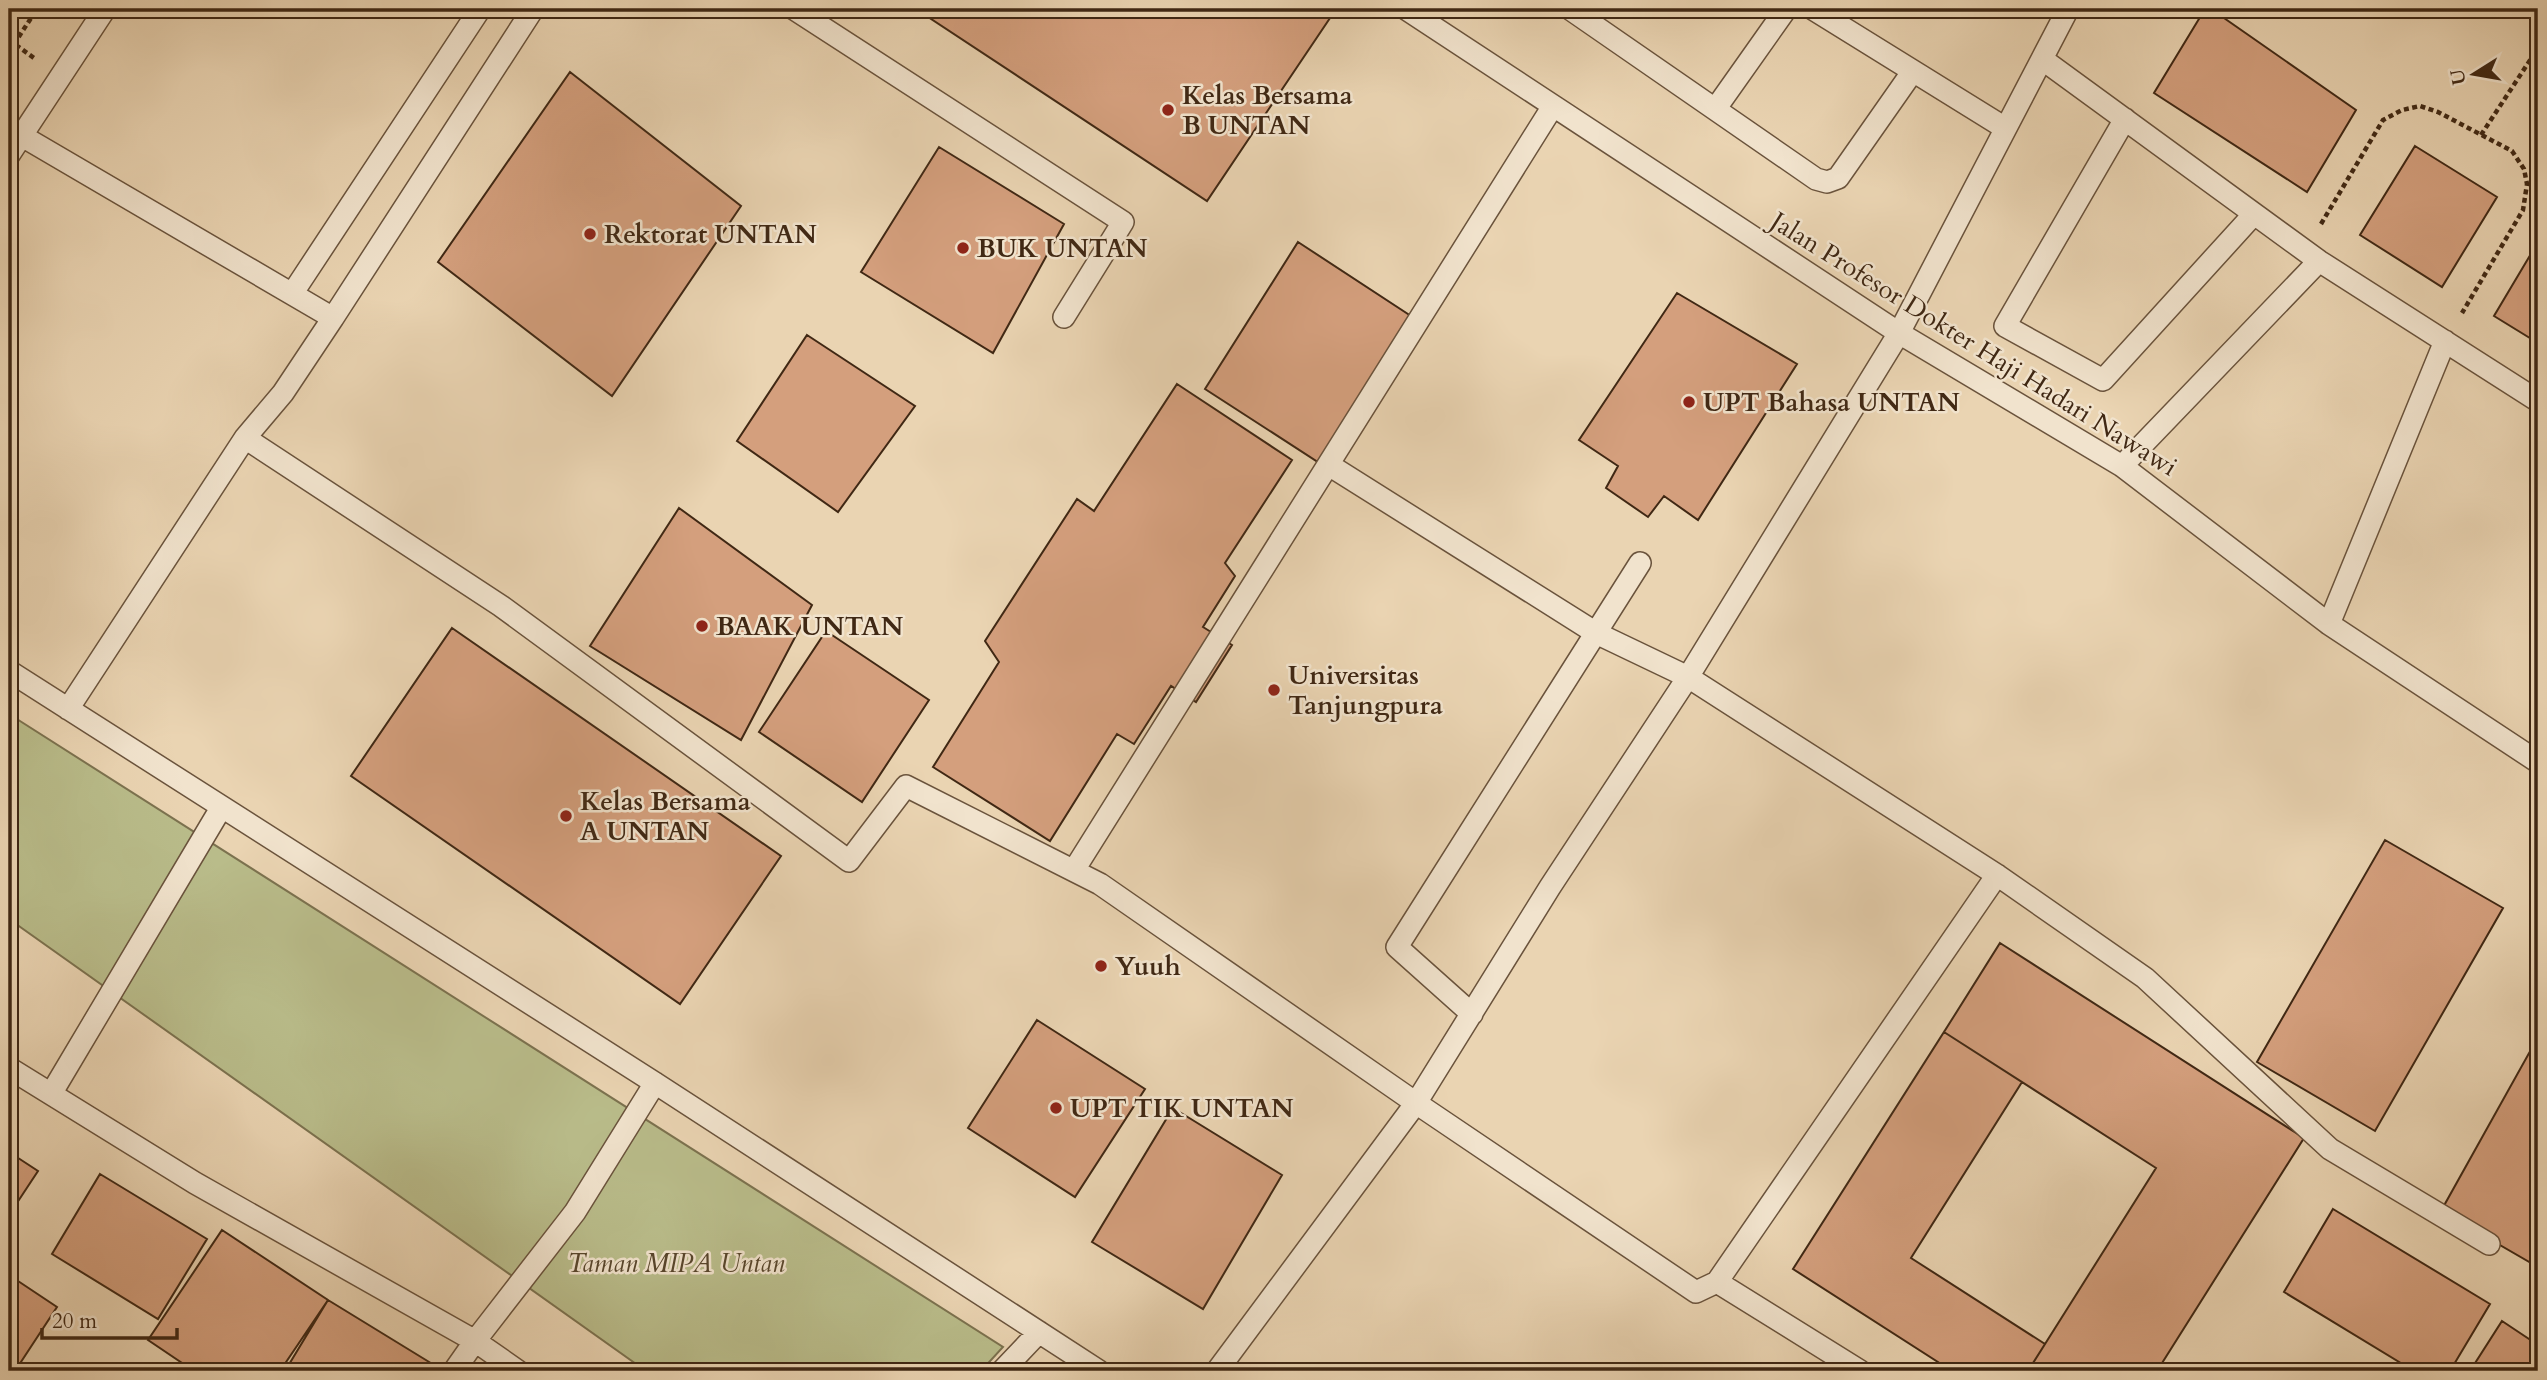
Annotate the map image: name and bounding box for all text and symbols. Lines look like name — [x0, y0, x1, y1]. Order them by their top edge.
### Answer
north arrow — [2438, 38, 2508, 108]
text: U — [2444, 66, 2473, 87]
place label: Kelas Bersama B UNTAN — [1182, 78, 1353, 143]
marker: Kelas Bersama B UNTAN — [1160, 102, 1176, 118]
street label: Jalan Profesor Dokter Haji Hadari Nawawi — [1761, 202, 2184, 484]
place label: Rektorat UNTAN — [604, 217, 817, 252]
marker: Rektorat UNTAN — [582, 226, 598, 242]
place label: BUK UNTAN — [977, 231, 1148, 266]
marker: BUK UNTAN — [955, 240, 971, 256]
place label: UPT Bahasa UNTAN — [1703, 385, 1960, 420]
marker: UPT Bahasa UNTAN — [1681, 394, 1697, 410]
place label: BAAK UNTAN — [716, 609, 904, 644]
marker: BAAK UNTAN — [694, 618, 710, 634]
place label: Universitas Tanjungpura — [1288, 658, 1443, 723]
marker: Universitas Tanjungpura — [1266, 682, 1282, 698]
place label: Kelas Bersama A UNTAN — [580, 784, 751, 849]
marker: Kelas Bersama A UNTAN — [558, 808, 574, 824]
place label: Yuuh — [1115, 949, 1181, 984]
marker: Yuuh — [1093, 958, 1109, 974]
place label: UPT TIK UNTAN — [1070, 1091, 1294, 1126]
marker: UPT TIK UNTAN — [1048, 1100, 1064, 1116]
park label: Taman MIPA Untan — [567, 1246, 785, 1281]
scale bar — [42, 1296, 177, 1340]
text: 20 m — [52, 1307, 97, 1336]

